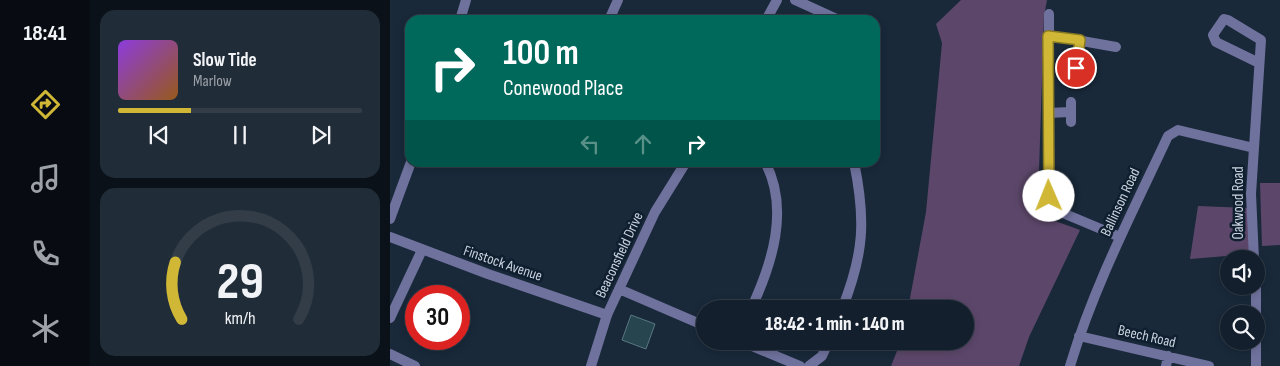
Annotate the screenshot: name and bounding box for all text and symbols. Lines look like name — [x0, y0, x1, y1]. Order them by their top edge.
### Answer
text: 18:41 — [24, 20, 66, 47]
text: 100 m — [503, 32, 579, 75]
icon: right — [420, 35, 485, 100]
pin — [1055, 47, 1097, 89]
text: Slow Tide — [193, 49, 257, 72]
icon: arrive — [1062, 54, 1090, 82]
text: Marlow — [193, 72, 232, 91]
text: Conewood Place — [503, 75, 623, 102]
icon: directions — [28, 87, 63, 122]
icon: previous — [145, 121, 173, 149]
icon: pause — [226, 121, 254, 149]
icon: next — [307, 121, 335, 149]
icon: left — [576, 130, 604, 158]
icon: ahead — [629, 130, 657, 158]
icon: right — [682, 130, 710, 158]
icon: music — [28, 161, 63, 196]
street label: Ballinson Road — [1096, 165, 1144, 239]
street label: Oakwood Road — [1229, 166, 1248, 240]
position arrow — [1022, 169, 1074, 221]
street label: Beaconsfield Drive — [591, 209, 648, 301]
icon: phone — [28, 236, 63, 271]
street label: Finstock Avenue — [461, 241, 545, 286]
map controls — [1220, 250, 1265, 350]
button: sound — [1220, 250, 1265, 295]
text: 29 — [216, 251, 264, 314]
speed limit sign: 30 — [405, 285, 470, 350]
button: search — [1220, 305, 1265, 350]
text: km/h — [225, 308, 255, 329]
icon: climate — [28, 311, 63, 346]
text: 18:42 · 1 min · 140 m — [765, 313, 905, 336]
street label: Beech Road — [1116, 321, 1178, 352]

